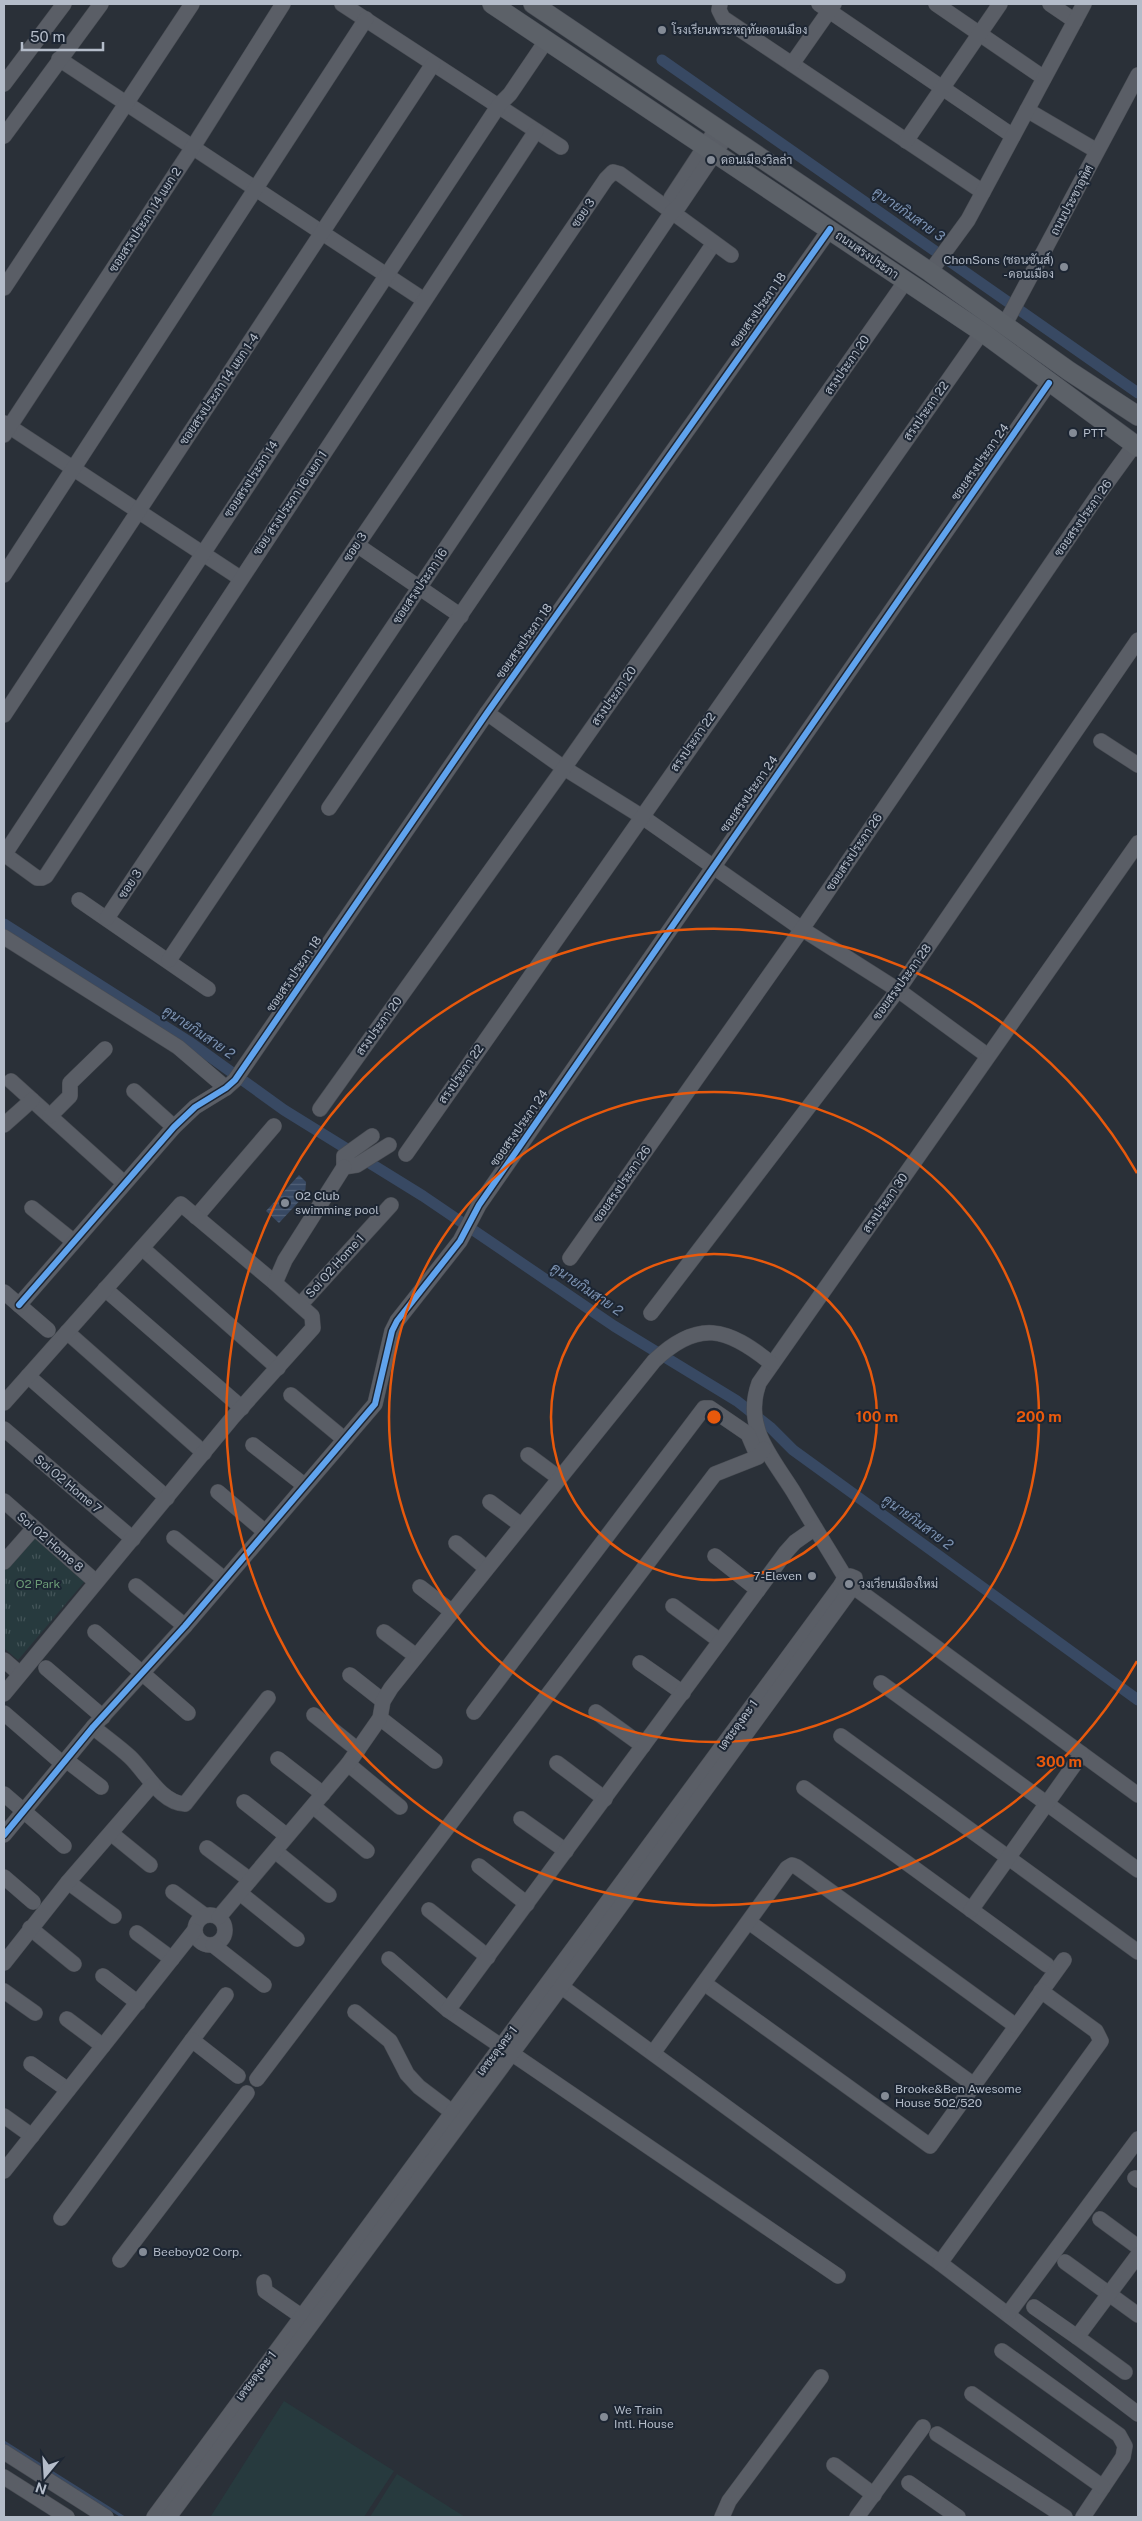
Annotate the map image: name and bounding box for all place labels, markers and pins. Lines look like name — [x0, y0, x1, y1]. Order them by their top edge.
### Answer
place label: โรงเรียนพระหฤทัยดอนเมือง — [671, 22, 807, 37]
marker: โรงเรียนพระหฤทัยดอนเมือง — [656, 24, 668, 36]
place label: ดอนเมืองวิลล่า — [721, 153, 792, 167]
marker: ดอนเมืองวิลล่า — [705, 154, 717, 166]
place label: ChonSons (ชอนซันส์) - ดอนเมือง — [943, 252, 1054, 281]
marker: ChonSons (ชอนซันส์) - ดอนเมือง — [1058, 261, 1070, 273]
place label: PTT — [1083, 426, 1105, 440]
marker: PTT — [1067, 427, 1079, 439]
place label: O2 Club swimming pool — [295, 1189, 379, 1217]
marker: O2 Club swimming pool — [279, 1197, 291, 1209]
centre of rings — [705, 1408, 723, 1426]
place label: 7-Eleven — [753, 1569, 802, 1583]
marker: 7-Eleven — [806, 1570, 818, 1582]
place label: วงเวียนเมืองใหม่ — [859, 1576, 938, 1591]
marker: วงเวียนเมืองใหม่ — [843, 1578, 855, 1590]
place label: Brooke&Ben Awesome House 502/520 — [895, 2082, 1022, 2110]
marker: Brooke&Ben Awesome House 502/520 — [879, 2090, 891, 2102]
place label: Beeboy02 Corp. — [153, 2245, 242, 2259]
marker: Beeboy02 Corp. — [137, 2246, 149, 2258]
place label: We Train Intl. House — [614, 2403, 674, 2431]
marker: We Train Intl. House — [598, 2411, 610, 2423]

